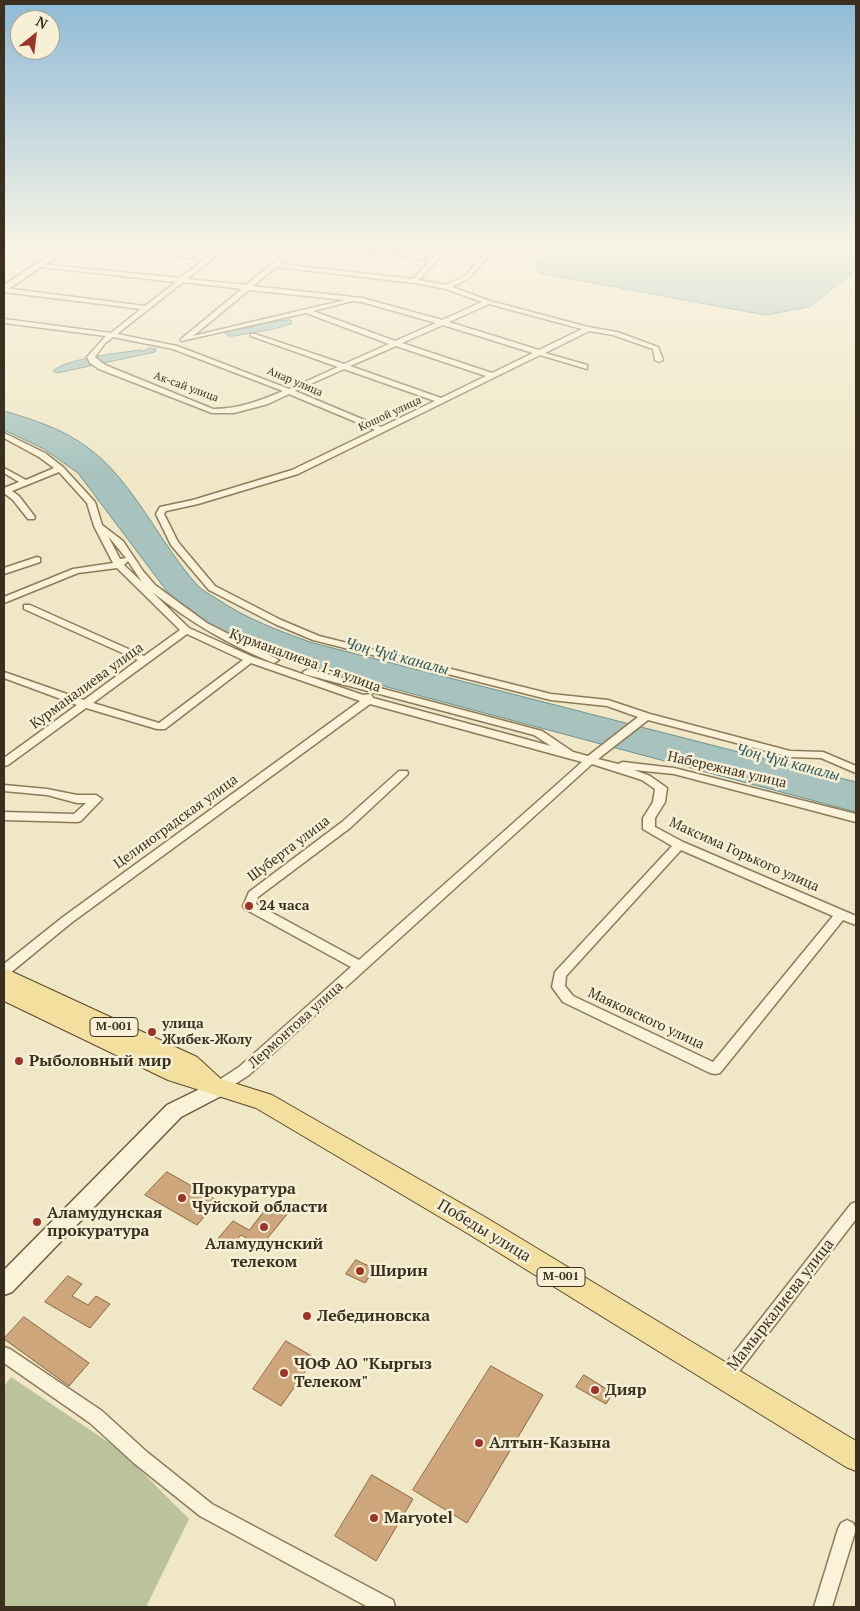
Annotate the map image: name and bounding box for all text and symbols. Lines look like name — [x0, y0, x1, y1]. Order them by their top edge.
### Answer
north arrow — [10, 10, 60, 60]
text: N — [33, 11, 51, 33]
street label: Анар улица — [265, 364, 325, 400]
street label: Ак-сай улица — [152, 369, 220, 405]
street label: Кошой улица — [357, 394, 423, 434]
street label: Курманалиева 1-я улица — [227, 626, 383, 696]
water label: Чоң Чүй каналы — [343, 635, 451, 679]
street label: Курманалиева улица — [27, 639, 147, 733]
water label: Чоң Чүй каналы — [734, 741, 842, 785]
street label: Набережная улица — [666, 748, 788, 792]
street label: Целиноградская улица — [111, 771, 241, 873]
street label: Шуберта улица — [245, 813, 333, 885]
street label: Максима Горького улица — [666, 814, 822, 896]
place label: 24 часа — [259, 898, 309, 914]
marker: 24 часа — [243, 900, 255, 912]
street label: Лермонтова улица — [245, 978, 347, 1072]
street label: Маяковского улица — [585, 985, 707, 1053]
place label: улица Жибек-Жолу — [162, 1016, 252, 1048]
road number: М-001 — [90, 1018, 138, 1036]
marker: улица Жибек-Жолу — [146, 1026, 158, 1038]
place label: Рыболовный мир — [29, 1051, 171, 1071]
marker: Рыболовный мир — [13, 1055, 25, 1067]
place label: Прокуратура Чуйской области — [192, 1179, 328, 1217]
marker: Прокуратура Чуйской области — [176, 1192, 188, 1204]
street label: Победы улица — [434, 1196, 534, 1266]
place label: Аламудунская прокуратура — [47, 1203, 162, 1241]
marker: Аламудунская прокуратура — [31, 1216, 43, 1228]
marker: Аламудунский телеком — [258, 1221, 270, 1233]
place label: Аламудунский телеком — [205, 1234, 323, 1272]
street label: Мамыркалиева улица — [723, 1235, 839, 1375]
place label: Ширин — [370, 1261, 428, 1281]
marker: Ширин — [354, 1265, 366, 1277]
road number: М-001 — [537, 1268, 585, 1286]
place label: Лебединовска — [317, 1306, 430, 1326]
marker: Лебединовска — [301, 1310, 313, 1322]
place label: ЧОФ АО "Кыргыз Телеком" — [294, 1354, 432, 1392]
marker: ЧОФ АО "Кыргыз Телеком" — [278, 1367, 290, 1379]
place label: Дияр — [605, 1380, 646, 1400]
marker: Дияр — [589, 1384, 601, 1396]
place label: Алтын-Казына — [489, 1433, 611, 1453]
marker: Алтын-Казына — [473, 1437, 485, 1449]
place label: Maryotel — [384, 1508, 453, 1528]
marker: Maryotel — [368, 1512, 380, 1524]

